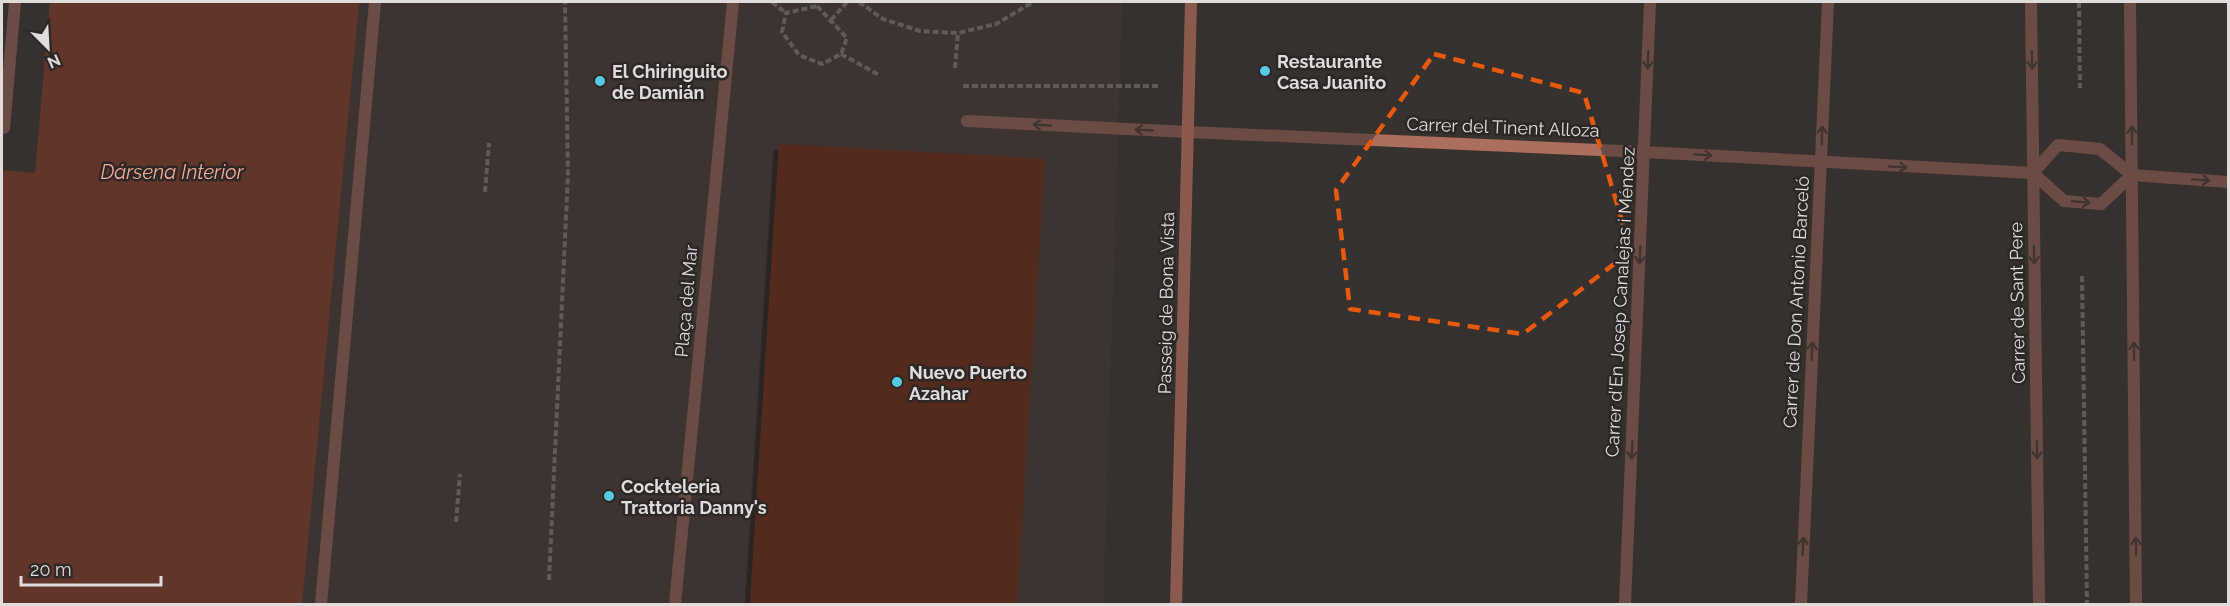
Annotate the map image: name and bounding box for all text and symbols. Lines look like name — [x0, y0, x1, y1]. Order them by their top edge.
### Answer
north arrow — [18, 18, 78, 78]
one-way arrow — [1643, 49, 1654, 69]
one-way arrow — [2026, 49, 2038, 69]
text: N — [44, 50, 63, 72]
place label: Restaurante Casa Juanito — [1277, 51, 1386, 93]
place label: El Chiringuito de Damián — [612, 61, 728, 103]
marker: Restaurante Casa Juanito — [1258, 64, 1272, 78]
marker: El Chiringuito de Damián — [593, 74, 607, 88]
street label: Carrer del Tinent Alloza — [1406, 113, 1600, 141]
one-way arrow — [1032, 119, 1052, 130]
one-way arrow — [1134, 124, 1154, 135]
one-way arrow — [1817, 126, 1828, 146]
one-way arrow — [2126, 126, 2138, 146]
street label: Carrer d'En Josep Canalejas i Méndez — [1601, 146, 1639, 458]
one-way arrow — [1693, 150, 1713, 161]
water label: Dársena Interior — [100, 160, 245, 184]
one-way arrow — [1887, 161, 1907, 172]
street label: Carrer de Don Antonio Barceló — [1779, 175, 1813, 429]
one-way arrow — [2191, 175, 2211, 186]
one-way arrow — [2070, 197, 2090, 208]
street label: Passeig de Bona Vista — [1154, 212, 1178, 394]
street label: Carrer de Sant Pere — [2005, 221, 2029, 384]
street label: Plaça del Mar — [671, 243, 701, 358]
one-way arrow — [1635, 244, 1646, 264]
one-way arrow — [2028, 244, 2040, 264]
one-way arrow — [1806, 342, 1818, 362]
one-way arrow — [2128, 342, 2140, 362]
place label: Nuevo Puerto Azahar — [909, 362, 1027, 404]
marker: Nuevo Puerto Azahar — [890, 375, 904, 389]
one-way arrow — [1626, 439, 1637, 459]
one-way arrow — [2031, 439, 2043, 459]
place label: Cockteleria Trattoria Danny's — [621, 476, 767, 518]
marker: Cockteleria Trattoria Danny's — [602, 489, 616, 503]
one-way arrow — [1798, 537, 1809, 557]
one-way arrow — [2130, 537, 2142, 557]
scale bar — [21, 549, 160, 587]
text: 20 m — [30, 559, 72, 580]

